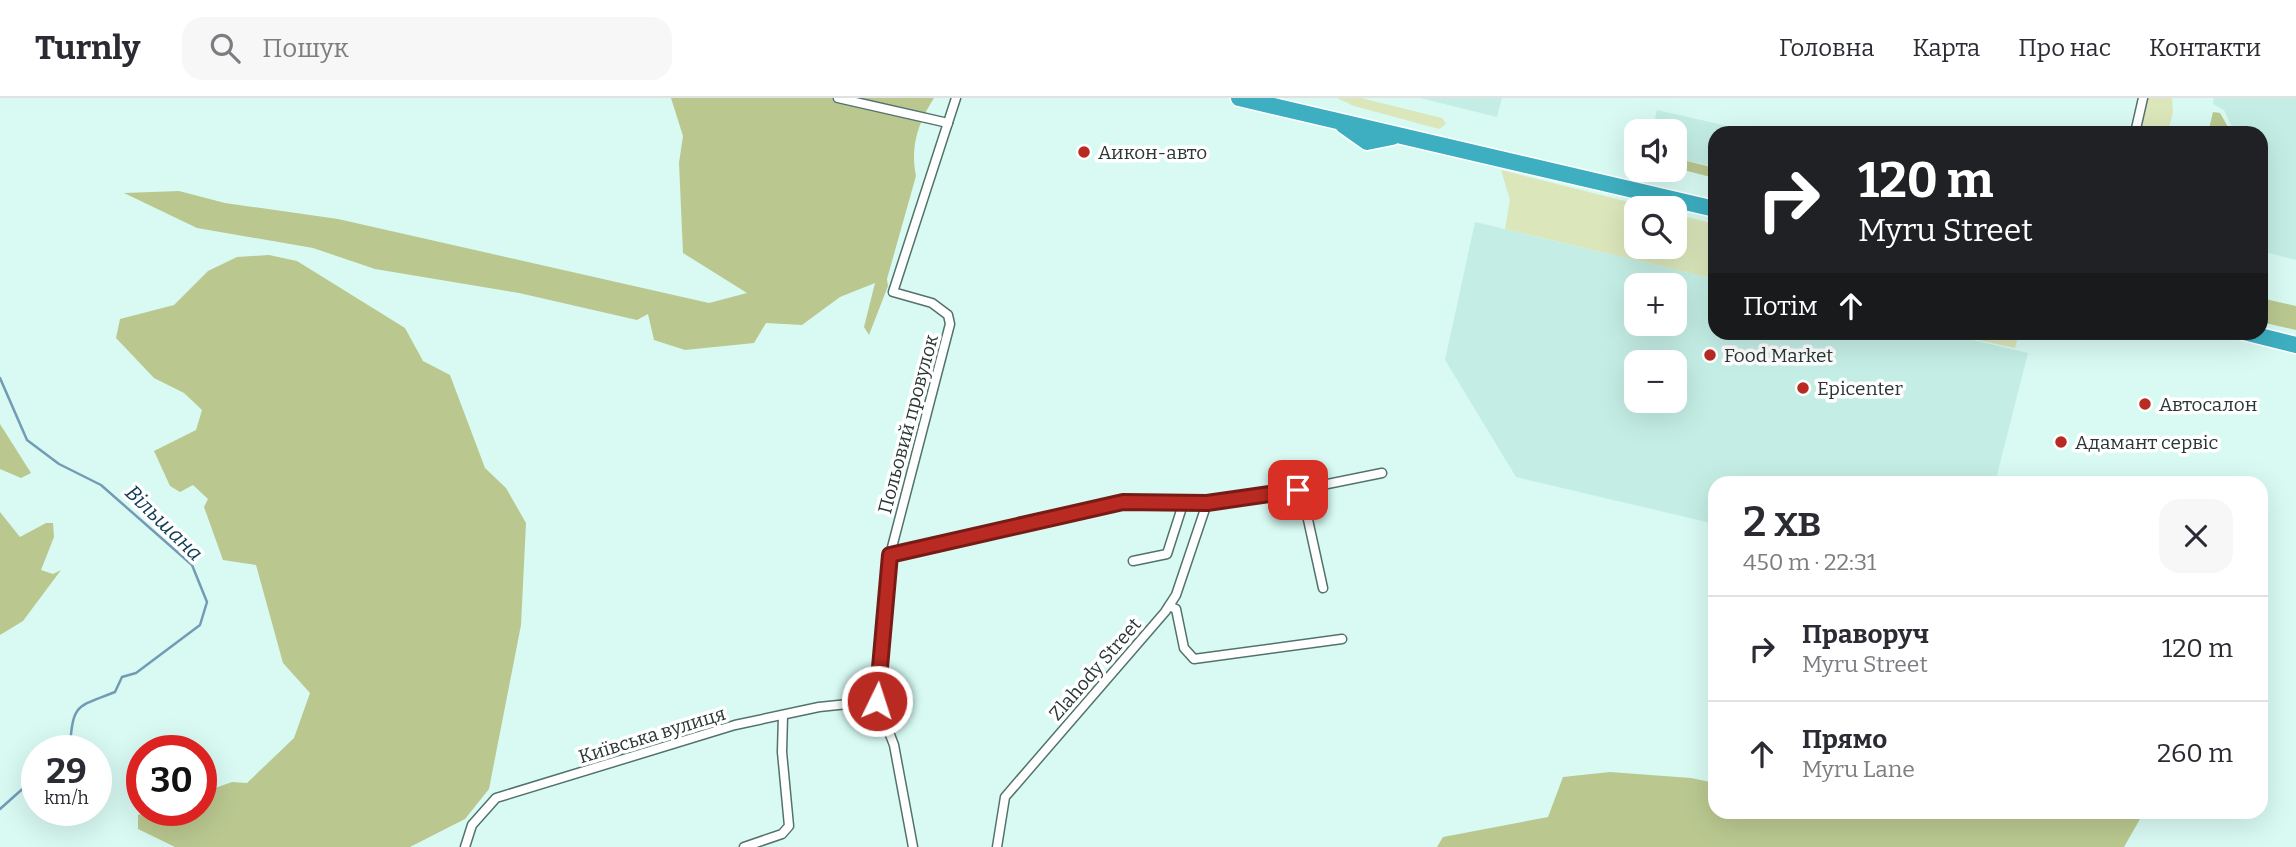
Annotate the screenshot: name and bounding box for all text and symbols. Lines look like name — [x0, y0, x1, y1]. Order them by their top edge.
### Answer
search box — [182, 17, 672, 80]
text: Turnly — [35, 28, 140, 68]
icon: search — [206, 29, 244, 67]
text: Пошук — [262, 33, 349, 64]
text: Головна — [1779, 34, 1874, 62]
text: Карта — [1912, 34, 1980, 62]
text: Про нас — [2018, 34, 2111, 62]
text: Контакти — [2149, 34, 2261, 62]
map controls — [1624, 119, 1687, 413]
button: sound — [1624, 119, 1687, 182]
place label: Аикон-авто — [1098, 141, 1207, 164]
marker: Аикон-авто — [1076, 144, 1092, 160]
text: 120 m — [1858, 151, 1993, 210]
icon: right — [1743, 154, 1834, 245]
button: search — [1624, 196, 1687, 259]
text: Myru Street — [1858, 211, 2033, 249]
button: + — [1624, 273, 1687, 336]
icon: ahead — [1832, 287, 1870, 325]
text: Потім — [1743, 291, 1818, 322]
street label: Польовий провулок — [873, 331, 943, 516]
place label: Food Market — [1724, 344, 1833, 367]
marker: Food Market — [1702, 347, 1718, 363]
button: − — [1624, 350, 1687, 413]
place label: Epicenter — [1817, 377, 1903, 400]
marker: Epicenter — [1795, 380, 1811, 396]
place label: Автосалон — [2159, 393, 2257, 416]
marker: Автосалон — [2137, 396, 2153, 412]
place label: Адамант сервіс — [2075, 431, 2218, 454]
marker: Адамант сервіс — [2053, 434, 2069, 450]
pin — [1268, 460, 1328, 520]
icon: arrive — [1279, 471, 1317, 509]
water label: Вільшана — [120, 480, 208, 566]
text: 2 хв — [1743, 497, 1821, 547]
button: close — [2159, 499, 2233, 573]
text: 450 m · 22:31 — [1743, 548, 1876, 576]
street label: Zlahody Street — [1044, 613, 1146, 725]
text: Праворуч — [1802, 619, 1929, 650]
icon: right — [1743, 630, 1781, 668]
text: 120 m — [2162, 633, 2233, 664]
text: Myru Street — [1802, 650, 1928, 678]
position arrow — [840, 664, 914, 738]
street label: Київська вулиця — [576, 702, 728, 768]
text: Прямо — [1802, 724, 1887, 755]
speed limit sign: 30 — [126, 735, 217, 826]
icon: ahead — [1743, 735, 1781, 773]
text: 260 m — [2157, 738, 2233, 769]
text: 29 — [46, 750, 87, 792]
text: Myru Lane — [1802, 755, 1915, 783]
text: km/h — [44, 787, 89, 809]

